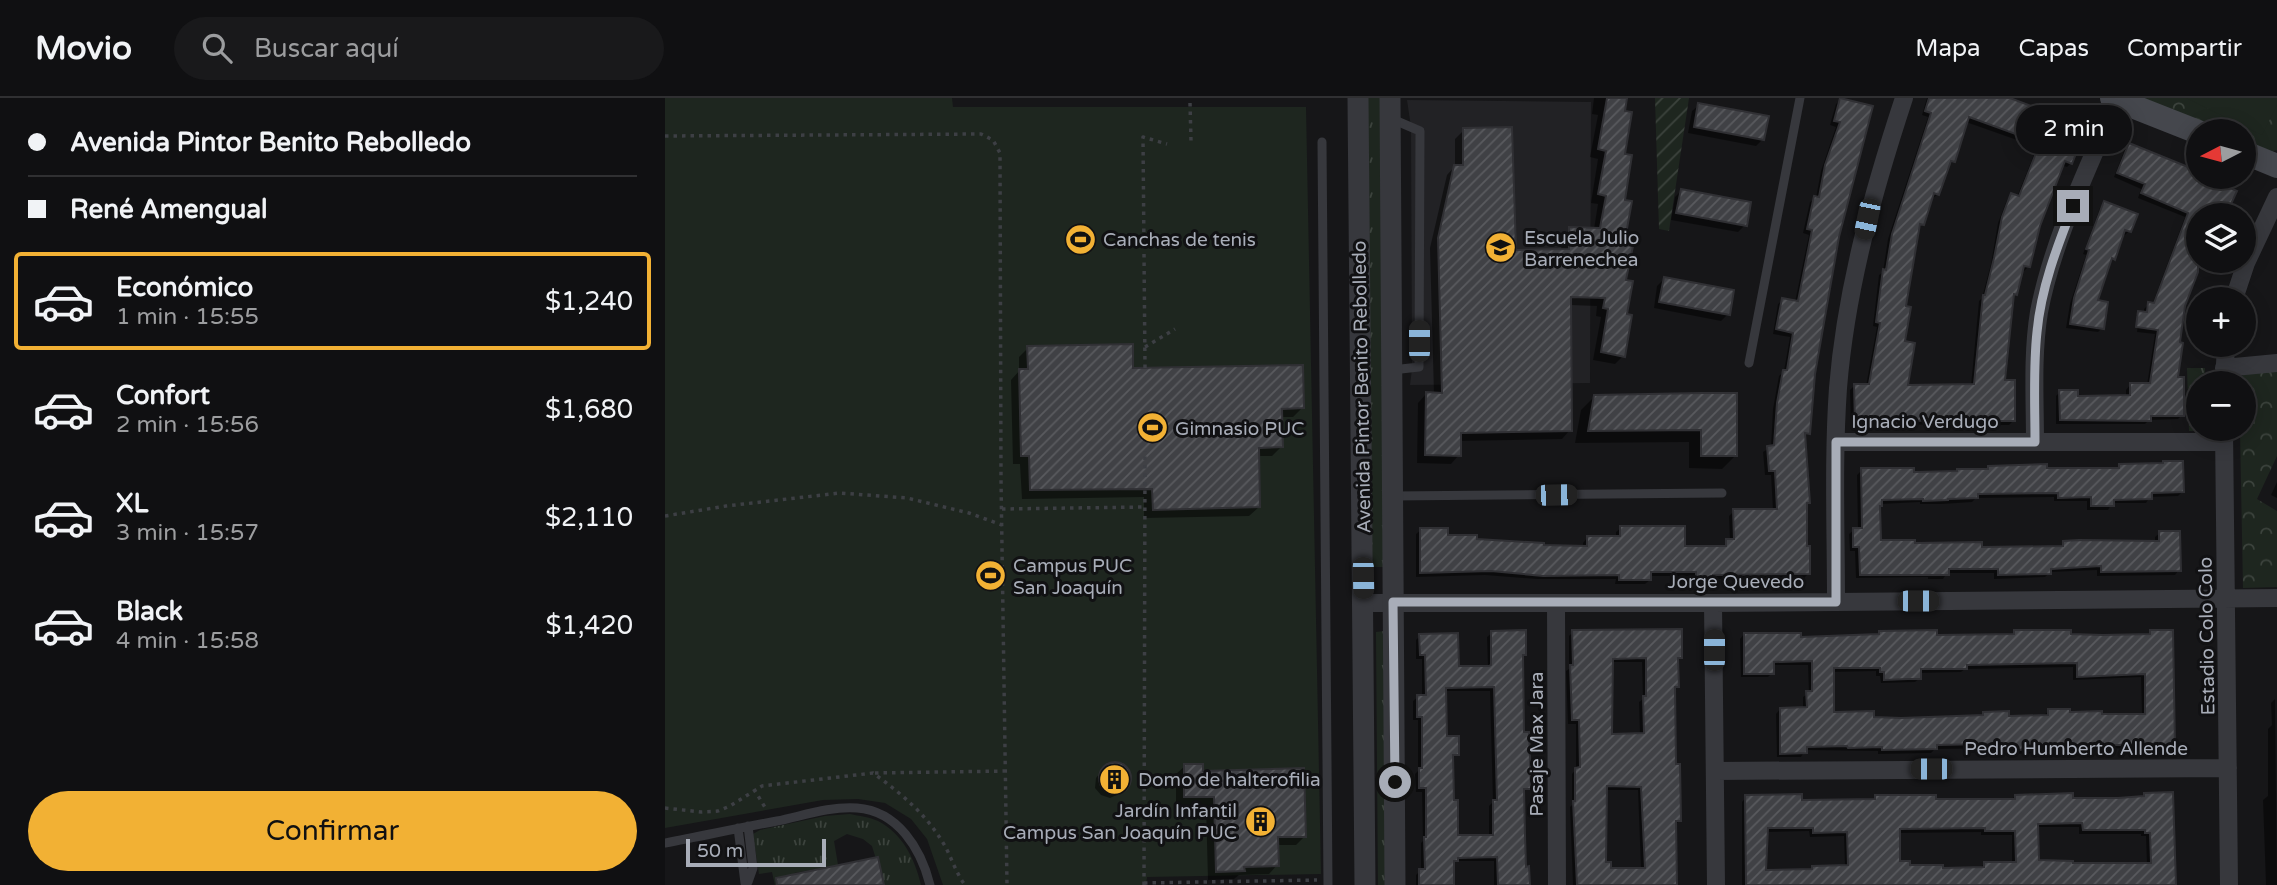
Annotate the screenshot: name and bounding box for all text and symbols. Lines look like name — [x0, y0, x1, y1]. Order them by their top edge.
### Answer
search box — [174, 17, 664, 80]
text: Movio — [35, 29, 132, 68]
icon: search — [198, 29, 236, 67]
text: Buscar aquí — [254, 33, 399, 64]
text: Mapa — [1915, 34, 1981, 63]
text: Capas — [2019, 34, 2089, 63]
text: Compartir — [2127, 34, 2242, 63]
callout: 2 min — [2015, 105, 2131, 154]
text: 2 min — [2043, 115, 2105, 143]
north arrow — [2186, 119, 2256, 189]
map controls — [2186, 119, 2256, 441]
text: Avenida Pintor Benito Rebolledo — [70, 127, 471, 158]
route end — [2057, 190, 2089, 222]
text: René Amengual — [70, 194, 268, 225]
car — [1853, 196, 1882, 242]
button: layers — [2186, 203, 2256, 273]
sports icon: Canchas de tenis — [1063, 222, 1097, 256]
place label: Escuela Julio Barrenechea — [1524, 227, 1639, 271]
place label: Canchas de tenis — [1103, 229, 1256, 251]
school or university icon: Escuela Julio Barrenechea — [1484, 231, 1518, 265]
street label: Avenida Pintor Benito Rebolledo — [1348, 240, 1376, 534]
icon: car — [32, 270, 95, 333]
text: Económico — [116, 272, 253, 303]
text: $1,240 — [545, 286, 633, 317]
button: + — [2186, 287, 2256, 357]
text: 1 min · 15:55 — [116, 303, 259, 331]
car — [1409, 320, 1430, 362]
button: − — [2186, 371, 2256, 441]
icon: car — [32, 378, 95, 441]
text: Confort — [116, 380, 210, 411]
text: $1,680 — [545, 394, 633, 425]
text: 2 min · 15:56 — [116, 411, 259, 439]
sports icon: Gimnasio PUC — [1135, 411, 1169, 445]
street label: Ignacio Verdugo — [1851, 411, 1999, 433]
place label: Gimnasio PUC — [1175, 418, 1305, 440]
car — [1535, 484, 1578, 506]
icon: car — [32, 486, 95, 549]
text: XL — [116, 488, 148, 519]
text: $2,110 — [545, 502, 633, 533]
text: 3 min · 15:57 — [116, 519, 259, 547]
place label: Campus PUC San Joaquín — [1013, 555, 1132, 599]
street label: Estadio Colo Colo — [2195, 556, 2219, 715]
car — [1353, 557, 1374, 599]
sports icon: Campus PUC San Joaquín — [973, 559, 1007, 593]
street label: Jorge Quevedo — [1668, 571, 1804, 593]
car — [1898, 591, 1940, 612]
icon: car — [32, 594, 95, 657]
text: Black — [116, 596, 183, 627]
text: $1,420 — [545, 610, 633, 641]
text: 4 min · 15:58 — [116, 627, 259, 655]
car — [1704, 629, 1725, 671]
street label: Pasaje Max Jara — [1526, 671, 1548, 817]
street label: Pedro Humberto Allende — [1964, 738, 2188, 760]
car — [1911, 759, 1953, 780]
building icon: Domo de halterofilia — [1098, 762, 1132, 796]
route start — [1379, 766, 1411, 798]
place label: Domo de halterofilia — [1138, 769, 1321, 791]
button: Confirmar — [28, 791, 637, 871]
place label: Jardín Infantil Campus San Joaquín PUC — [1003, 800, 1237, 844]
building icon: Jardín Infantil Campus San Joaquín PUC — [1243, 804, 1277, 838]
scale bar — [686, 836, 826, 868]
text: 50 m — [697, 840, 743, 862]

